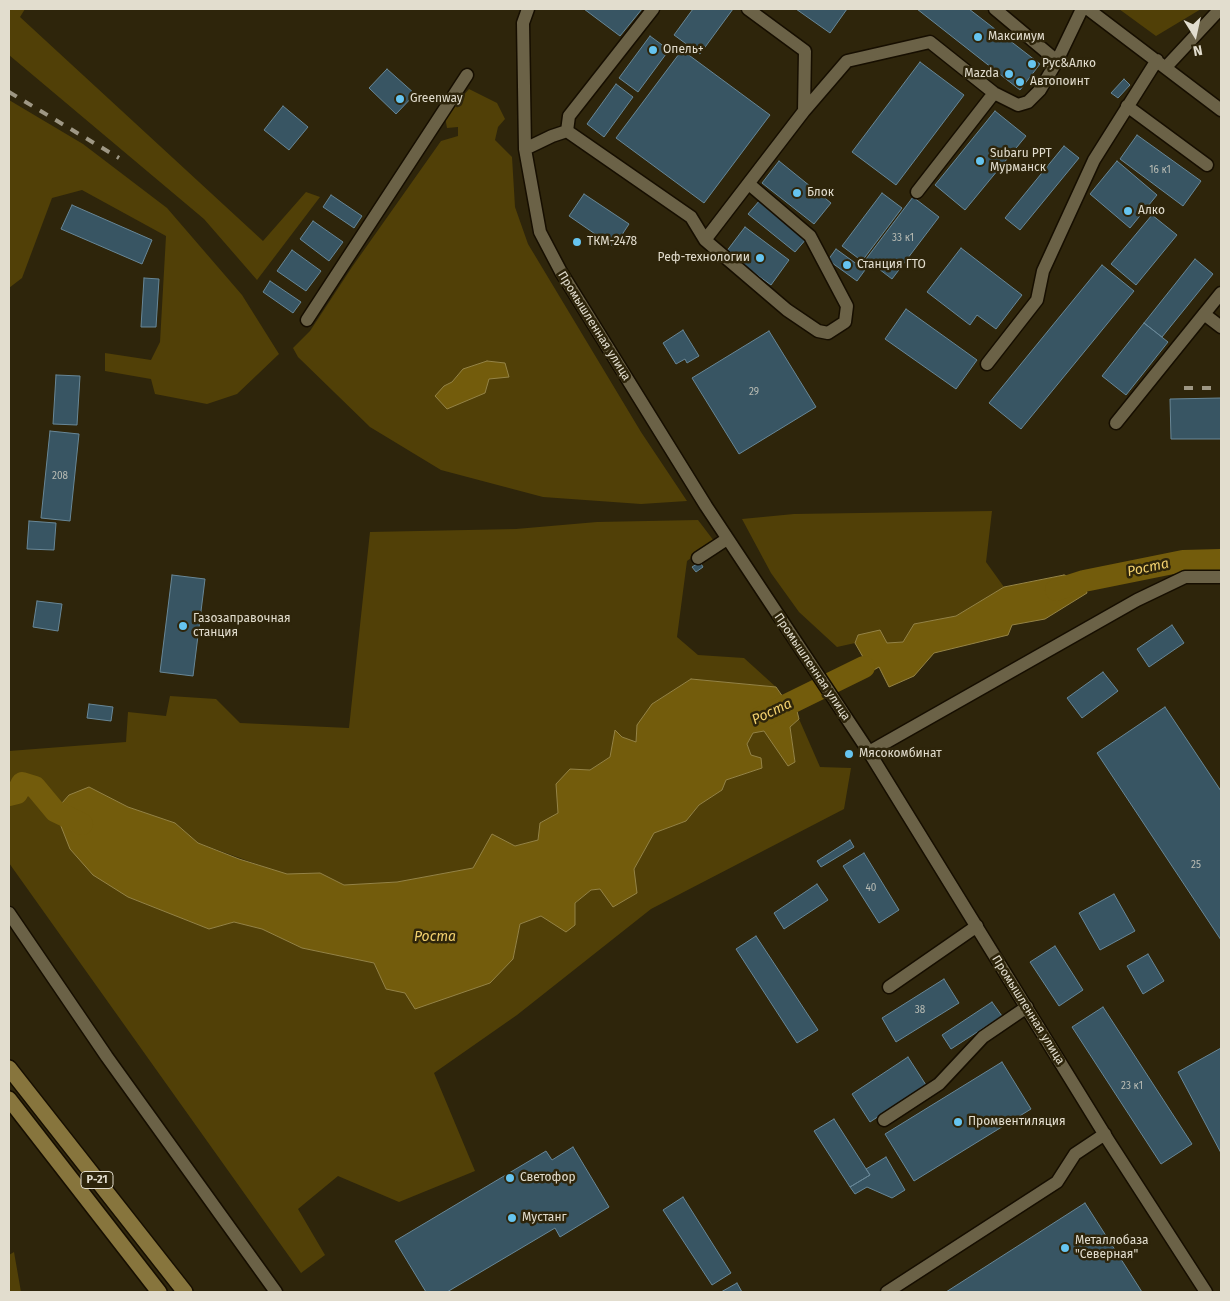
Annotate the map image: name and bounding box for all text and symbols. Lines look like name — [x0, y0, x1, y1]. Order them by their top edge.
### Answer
north arrow — [1170, 10, 1220, 60]
place label: Максимум — [988, 30, 1045, 44]
marker: Максимум — [972, 31, 984, 43]
text: N — [1192, 41, 1204, 59]
place label: Опель+ — [663, 43, 704, 57]
marker: Опель+ — [647, 44, 659, 56]
place label: Рус&Алко — [1042, 57, 1096, 71]
marker: Рус&Алко — [1026, 58, 1038, 70]
place label: Mazda — [964, 67, 999, 81]
marker: Mazda — [1003, 68, 1015, 80]
place label: Автопоинт — [1030, 75, 1089, 89]
marker: Автопоинт — [1014, 76, 1026, 88]
place label: Greenway — [410, 92, 463, 106]
marker: Greenway — [394, 93, 406, 105]
place label: Subaru РРТ Мурманск — [990, 147, 1052, 175]
marker: Subaru РРТ Мурманск — [974, 155, 986, 167]
house number: 16 к1 — [1149, 164, 1171, 176]
place label: Блок — [807, 186, 834, 200]
marker: Блок — [791, 187, 803, 199]
place label: Алко — [1138, 204, 1165, 218]
marker: Алко — [1122, 205, 1134, 217]
house number: 33 к1 — [892, 232, 914, 244]
place label: ТКМ-2478 — [587, 235, 637, 249]
marker: ТКМ-2478 — [571, 236, 583, 248]
place label: Реф-технологии — [658, 251, 750, 265]
marker: Реф-технологии — [754, 252, 766, 264]
place label: Станция ГТО — [857, 258, 926, 272]
marker: Станция ГТО — [841, 259, 853, 271]
street label: Промышленная улица — [554, 269, 634, 383]
house number: 29 — [749, 386, 759, 398]
house number: 208 — [52, 470, 68, 482]
water label: Роста — [1126, 555, 1170, 581]
street label: Промышленная улица — [771, 611, 853, 723]
place label: Газозаправочная станция — [193, 612, 291, 640]
marker: Газозаправочная станция — [177, 620, 189, 632]
water label: Роста — [749, 695, 795, 729]
place label: Мясокомбинат — [859, 747, 942, 761]
marker: Мясокомбинат — [843, 748, 855, 760]
house number: 25 — [1191, 859, 1201, 871]
house number: 40 — [866, 882, 876, 894]
water label: Роста — [414, 929, 456, 945]
street label: Промышленная улица — [988, 953, 1068, 1067]
house number: 38 — [915, 1004, 925, 1016]
house number: 23 к1 — [1121, 1080, 1143, 1092]
place label: Промвентиляция — [968, 1115, 1066, 1129]
marker: Промвентиляция — [952, 1116, 964, 1128]
place label: Светофор — [520, 1171, 576, 1185]
road number: Р-21 — [81, 1172, 113, 1188]
marker: Светофор — [504, 1172, 516, 1184]
place label: Мустанг — [522, 1211, 567, 1225]
marker: Мустанг — [506, 1212, 518, 1224]
place label: Металлобаза "Северная" — [1075, 1234, 1149, 1262]
marker: Металлобаза "Северная" — [1059, 1242, 1071, 1254]

